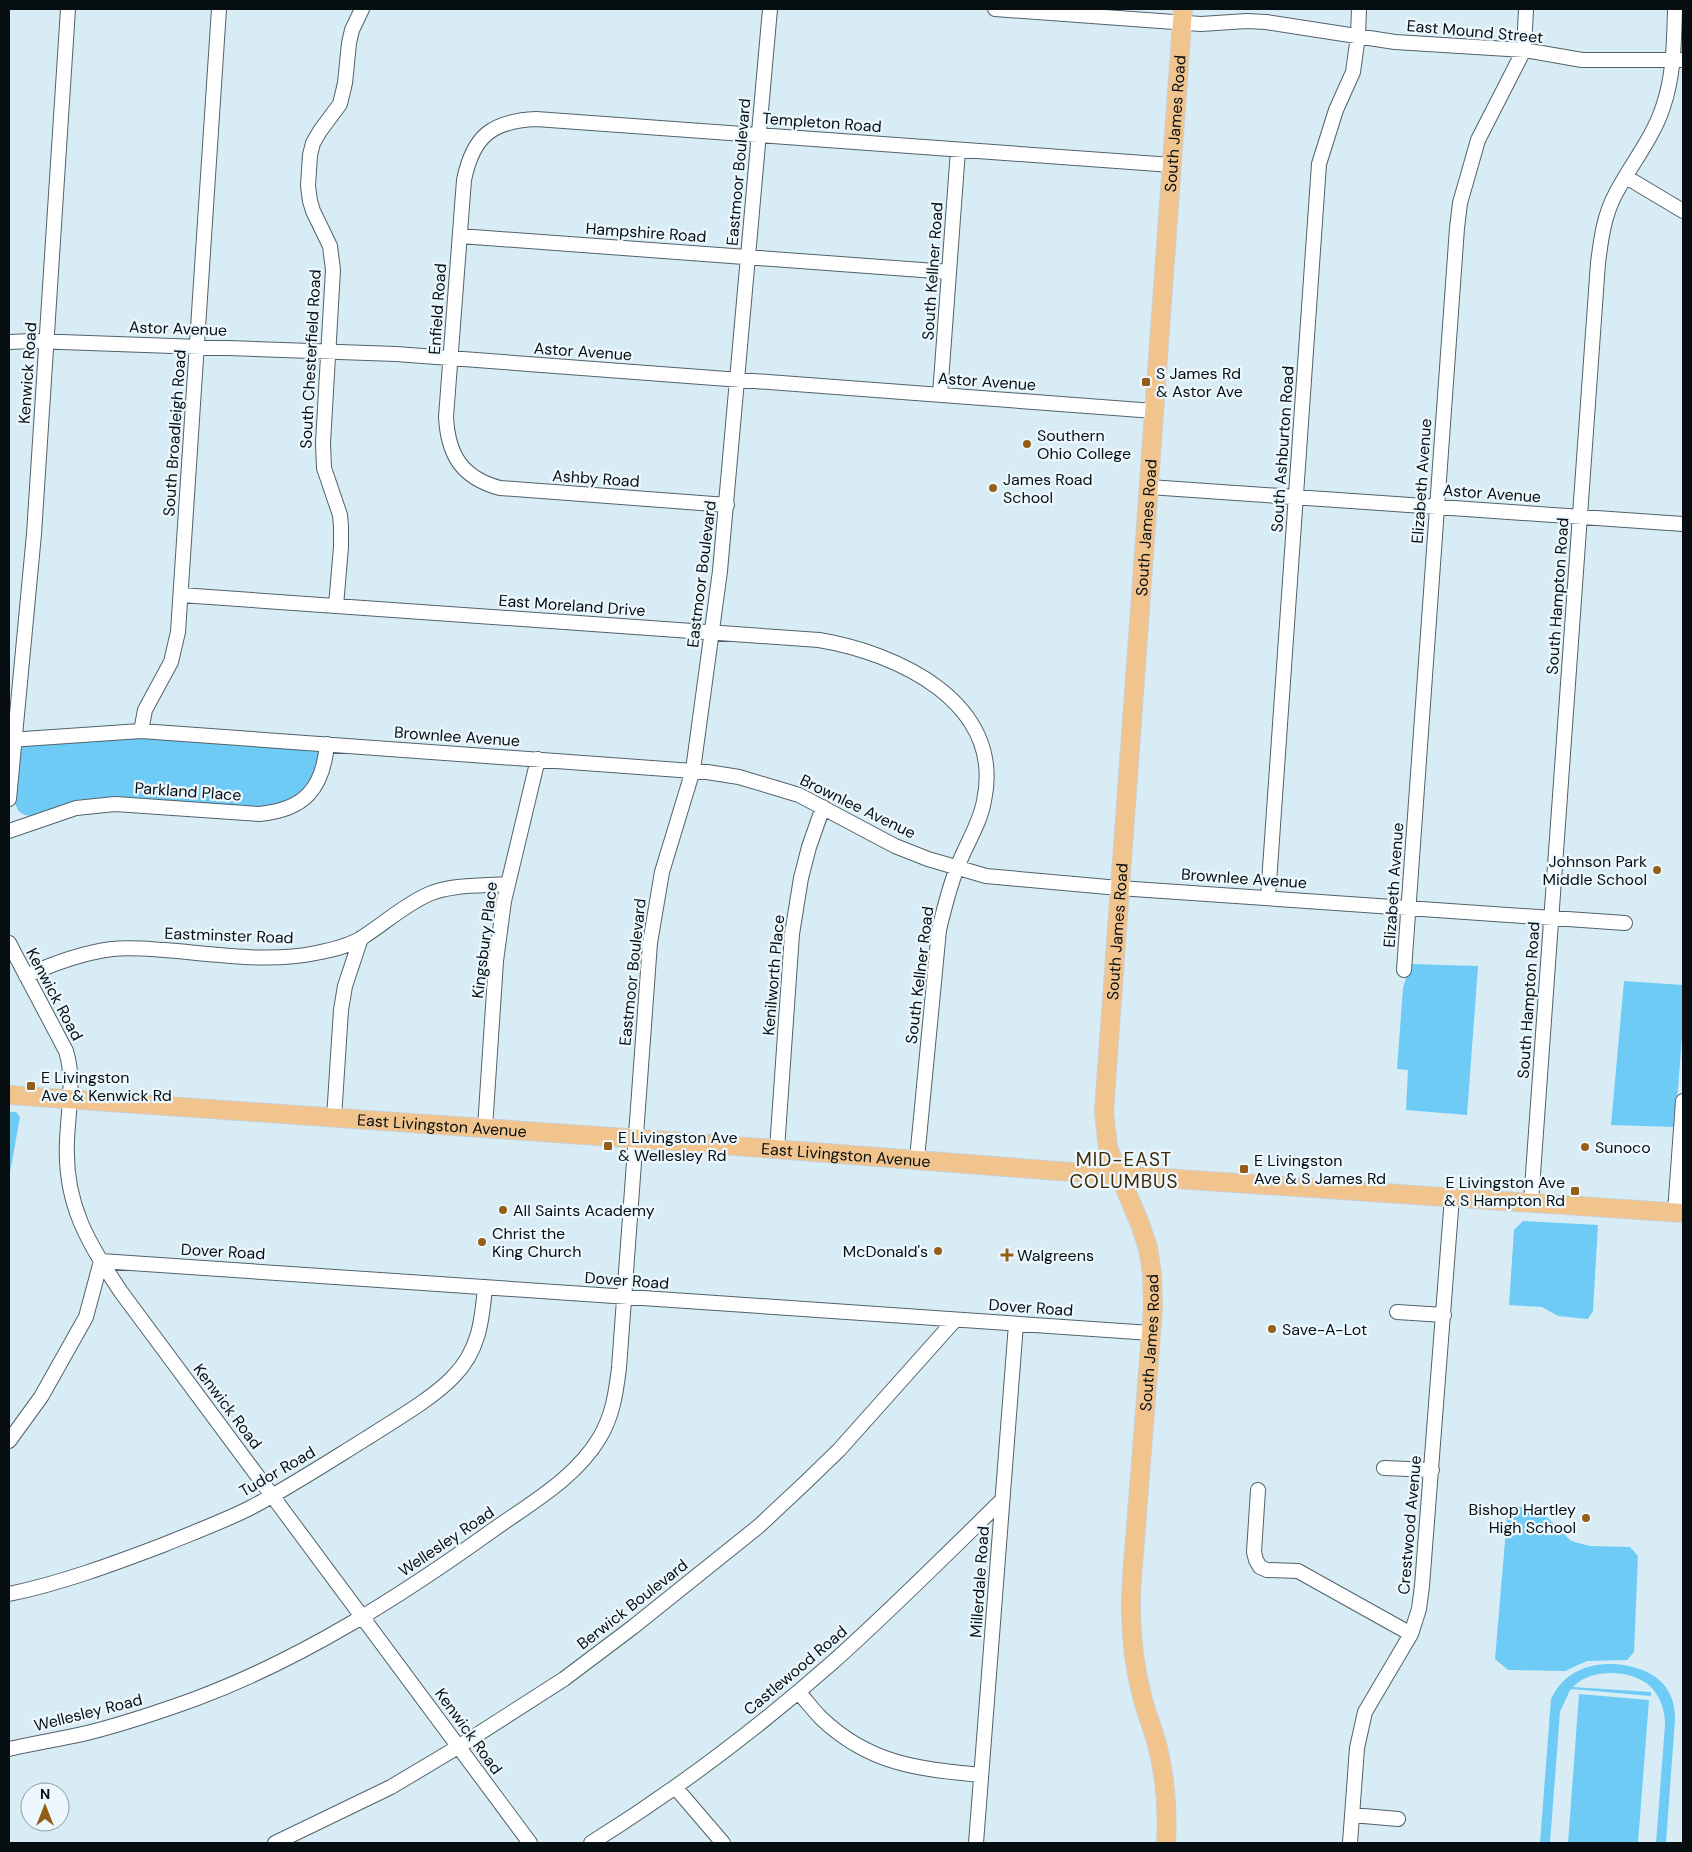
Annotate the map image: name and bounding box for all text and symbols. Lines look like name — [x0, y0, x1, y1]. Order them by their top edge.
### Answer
street label: East Mound Street — [1406, 15, 1544, 48]
street label: South James Road — [1160, 54, 1191, 193]
street label: Eastmoor Boulevard — [722, 97, 755, 247]
street label: Templeton Road — [762, 108, 882, 137]
street label: South Kellner Road — [917, 201, 948, 341]
street label: Hampshire Road — [585, 218, 707, 247]
street label: Enfield Road — [424, 263, 451, 355]
street label: South Chesterfield Road — [295, 269, 326, 449]
street label: Astor Avenue — [128, 316, 228, 341]
street label: Kenwick Road — [13, 321, 42, 425]
street label: Astor Avenue — [533, 338, 633, 365]
street label: South Broadleigh Road — [158, 349, 191, 517]
place label: S James Rd & Astor Ave — [1156, 363, 1243, 402]
street label: South Ashburton Road — [1266, 365, 1299, 533]
street label: Astor Avenue — [937, 368, 1037, 395]
marker: S James Rd & Astor Ave — [1140, 376, 1152, 388]
street label: Elizabeth Avenue — [1407, 418, 1436, 544]
place label: Southern Ohio College — [1037, 425, 1131, 464]
marker: Southern Ohio College — [1021, 438, 1033, 450]
street label: South James Road — [1131, 458, 1162, 597]
street label: Ashby Road — [552, 465, 640, 492]
place label: James Road School — [1003, 469, 1093, 508]
street label: Astor Avenue — [1442, 480, 1542, 507]
marker: James Road School — [987, 482, 999, 494]
street label: Eastmoor Boulevard — [682, 499, 721, 649]
street label: South Hampton Road — [1542, 517, 1573, 675]
street label: East Moreland Drive — [498, 590, 646, 621]
street label: Brownlee Avenue — [393, 722, 521, 751]
street label: Brownlee Avenue — [796, 769, 919, 844]
street label: Parkland Place — [134, 777, 242, 806]
street label: Elizabeth Avenue — [1379, 822, 1408, 948]
place label: Johnson Park Middle School — [1543, 851, 1647, 890]
street label: South James Road — [1102, 862, 1133, 1001]
street label: Brownlee Avenue — [1180, 864, 1308, 893]
marker: Johnson Park Middle School — [1651, 864, 1663, 876]
street label: Kingsbury Place — [467, 881, 502, 1000]
street label: Eastmoor Boulevard — [614, 897, 651, 1047]
street label: South Kellner Road — [901, 905, 938, 1045]
street label: Kenilworth Place — [758, 914, 789, 1036]
street label: South Hampton Road — [1513, 921, 1544, 1079]
street label: Eastminster Road — [164, 923, 294, 948]
street label: Kenwick Road — [21, 944, 88, 1044]
place label: E Livingston Ave & Kenwick Rd — [41, 1067, 172, 1106]
marker: E Livingston Ave & Kenwick Rd — [25, 1080, 37, 1092]
street label: East Livingston Avenue — [356, 1109, 527, 1142]
place label: E Livingston Ave & Wellesley Rd — [618, 1127, 738, 1166]
place label: Sunoco — [1595, 1137, 1651, 1158]
street label: East Livingston Avenue — [760, 1138, 931, 1172]
marker: E Livingston Ave & Wellesley Rd — [602, 1140, 614, 1152]
marker: Sunoco — [1579, 1141, 1591, 1153]
district label: MID-EAST COLUMBUS — [1069, 1147, 1179, 1194]
place label: E Livingston Ave & S James Rd — [1254, 1150, 1386, 1189]
marker: E Livingston Ave & S James Rd — [1238, 1163, 1250, 1175]
place label: E Livingston Ave & S Hampton Rd — [1444, 1172, 1565, 1211]
marker: E Livingston Ave & S Hampton Rd — [1569, 1185, 1581, 1197]
place label: All Saints Academy — [513, 1200, 655, 1221]
marker: All Saints Academy — [497, 1204, 509, 1216]
place label: Christ the King Church — [492, 1223, 581, 1262]
marker: Christ the King Church — [476, 1236, 488, 1248]
street label: Dover Road — [180, 1239, 266, 1264]
place label: McDonald's — [843, 1241, 928, 1262]
marker: McDonald's — [932, 1245, 944, 1257]
place label: Walgreens — [1017, 1245, 1094, 1266]
marker: Walgreens — [1001, 1249, 1013, 1261]
street label: Dover Road — [584, 1267, 670, 1294]
street label: South James Road — [1135, 1274, 1164, 1412]
street label: Dover Road — [988, 1294, 1074, 1321]
place label: Save-A-Lot — [1282, 1319, 1367, 1340]
marker: Save-A-Lot — [1266, 1323, 1278, 1335]
street label: Kenwick Road — [189, 1359, 267, 1453]
street label: Tudor Road — [235, 1441, 319, 1502]
street label: Crestwood Avenue — [1393, 1455, 1426, 1596]
place label: Bishop Hartley High School — [1468, 1499, 1576, 1538]
street label: Wellesley Road — [394, 1502, 498, 1581]
marker: Bishop Hartley High School — [1580, 1512, 1592, 1524]
street label: Millerdale Road — [965, 1525, 994, 1639]
street label: Berwick Boulevard — [573, 1555, 692, 1654]
street label: Castlewood Road — [739, 1621, 851, 1720]
street label: Kenwick Road — [430, 1684, 507, 1779]
street label: Wellesley Road — [32, 1689, 144, 1736]
north arrow — [20, 1782, 70, 1832]
text: N — [40, 1785, 50, 1803]

